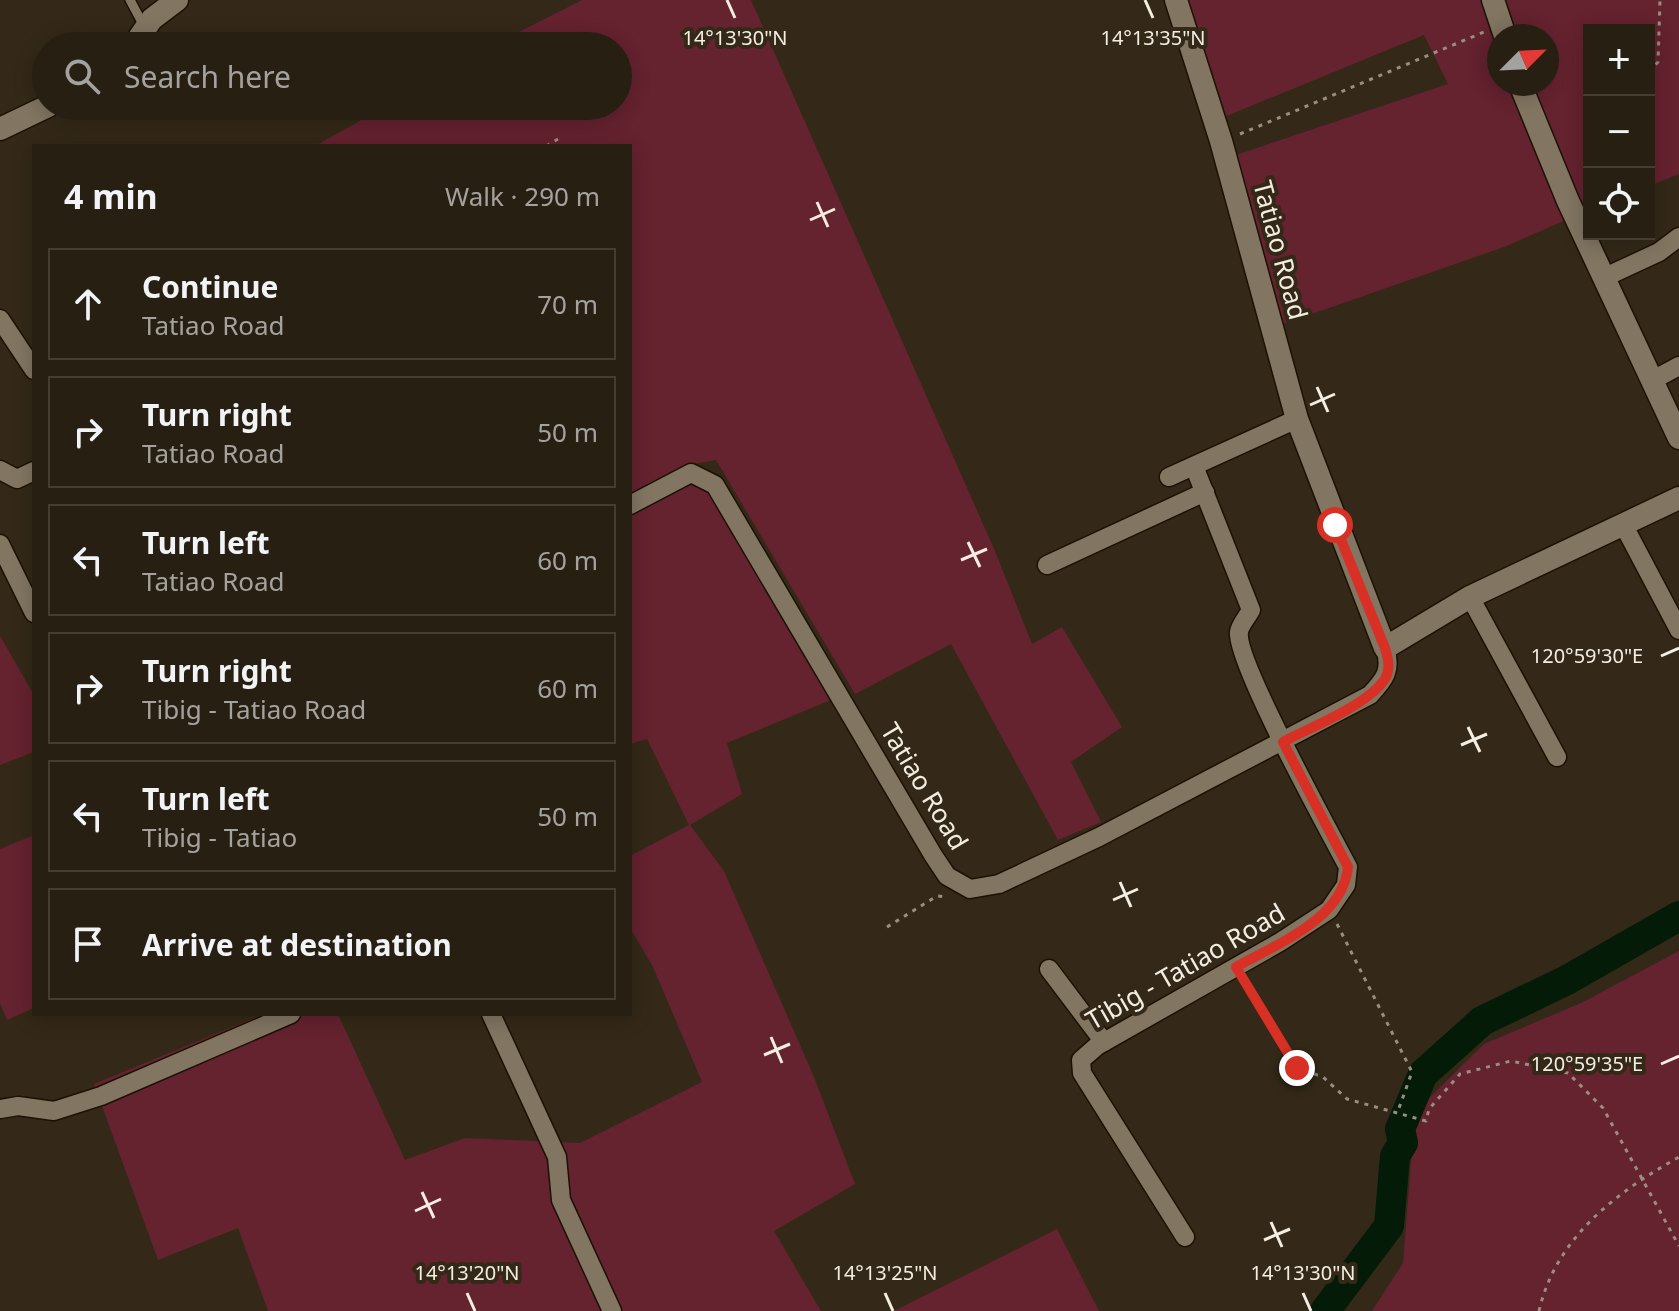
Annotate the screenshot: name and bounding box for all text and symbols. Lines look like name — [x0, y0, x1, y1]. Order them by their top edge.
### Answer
text: 14°13'30"N — [682, 24, 788, 51]
text: 14°13'35"N — [1100, 24, 1206, 51]
north arrow — [1487, 24, 1559, 96]
map controls — [1583, 24, 1655, 240]
button: + — [1583, 24, 1655, 96]
search box — [32, 32, 632, 120]
icon: search — [60, 54, 104, 98]
text: Search here — [124, 56, 291, 97]
button: − — [1583, 96, 1655, 168]
button: locate — [1583, 168, 1655, 240]
text: 4 min — [64, 173, 158, 219]
street label: Tatiao Road — [1245, 176, 1317, 324]
text: Walk · 290 m — [445, 178, 600, 214]
text: Continue — [142, 266, 278, 307]
icon: ahead — [66, 282, 110, 326]
text: 70 m — [537, 286, 598, 322]
text: Tatiao Road — [142, 307, 285, 343]
text: Turn right — [142, 394, 292, 435]
icon: right — [66, 410, 110, 454]
text: 50 m — [537, 414, 598, 450]
text: Tatiao Road — [142, 435, 285, 471]
route start — [1317, 507, 1353, 543]
text: Turn left — [142, 522, 270, 563]
icon: left — [66, 538, 110, 582]
text: 60 m — [537, 542, 598, 578]
text: Tatiao Road — [142, 563, 285, 599]
text: 120°59'30"E — [1531, 642, 1643, 669]
text: Turn right — [142, 650, 292, 691]
icon: right — [66, 666, 110, 710]
text: 60 m — [537, 670, 598, 706]
text: Tibig - Tatiao Road — [142, 691, 366, 727]
street label: Tatiao Road — [873, 716, 977, 856]
text: Turn left — [142, 778, 270, 819]
icon: left — [66, 794, 110, 838]
text: 50 m — [537, 798, 598, 834]
text: Tibig - Tatiao — [142, 819, 297, 855]
street label: Tibig - Tatiao Road — [1079, 894, 1291, 1038]
icon: arrive — [66, 922, 110, 966]
text: Arrive at destination — [142, 924, 452, 965]
route end — [1279, 1050, 1315, 1086]
text: 120°59'35"E — [1531, 1050, 1643, 1077]
text: 14°13'20"N — [414, 1259, 520, 1286]
text: 14°13'25"N — [832, 1259, 938, 1286]
text: 14°13'30"N — [1250, 1259, 1356, 1286]

